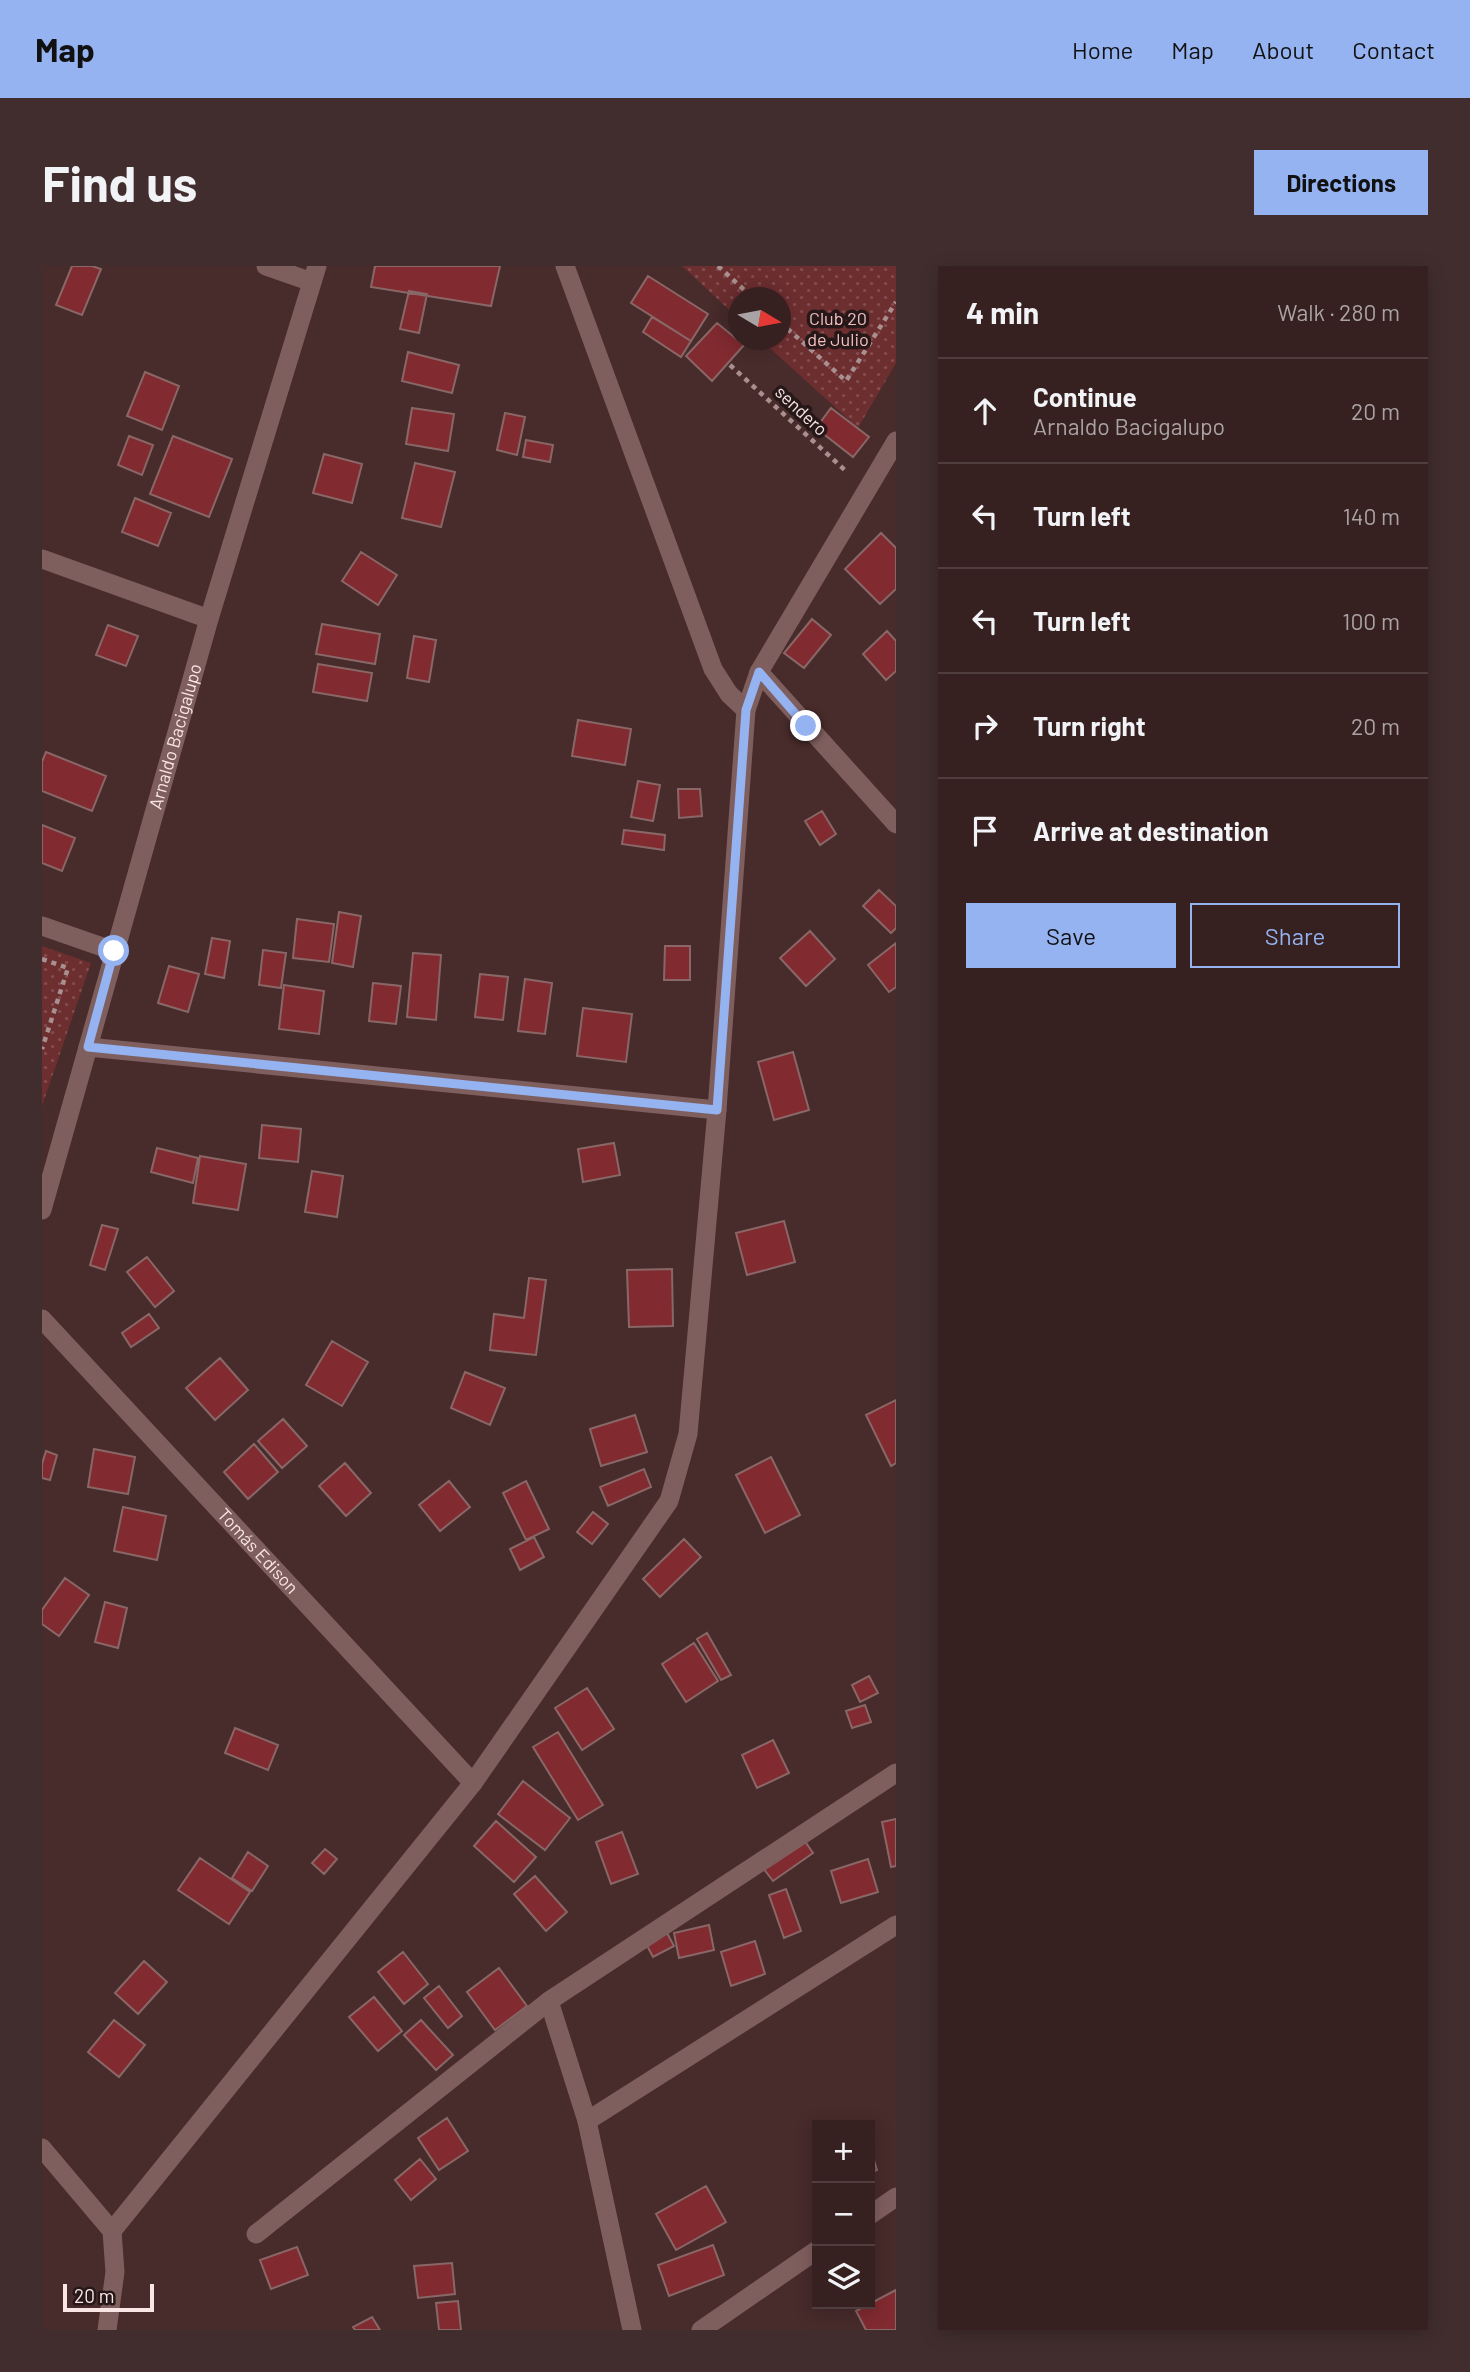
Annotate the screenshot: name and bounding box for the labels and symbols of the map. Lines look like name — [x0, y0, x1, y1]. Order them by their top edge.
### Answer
north arrow — [728, 287, 791, 350]
park label: Club 20 de Julio — [807, 307, 869, 350]
street label: sendero — [771, 381, 832, 440]
street label: Arnaldo Bacigalupo — [144, 661, 206, 812]
route end — [790, 710, 821, 741]
route start — [98, 935, 129, 966]
street label: Tomás Edison — [213, 1503, 304, 1598]
scale bar — [63, 2281, 154, 2313]

